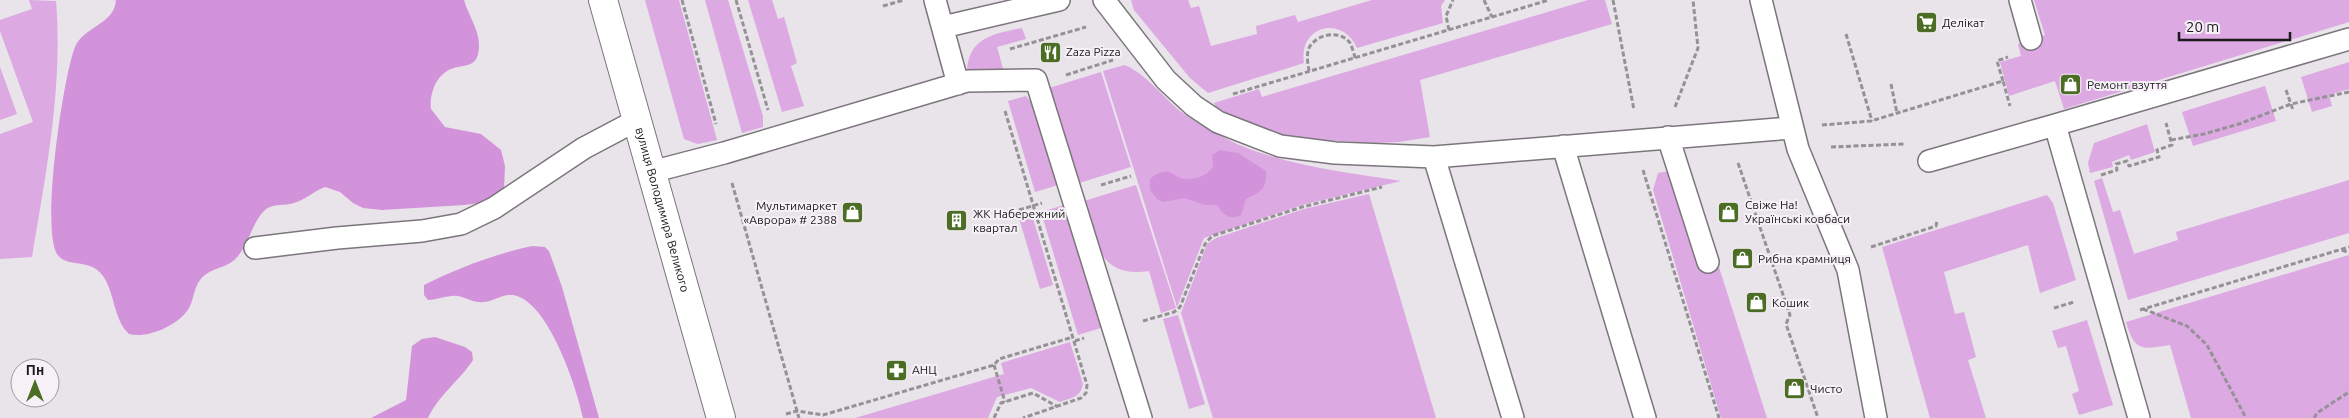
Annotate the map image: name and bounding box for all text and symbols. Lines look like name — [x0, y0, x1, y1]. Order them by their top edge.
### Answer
scale bar — [2179, 10, 2290, 42]
supermarket icon: Делікат — [1914, 11, 1938, 35]
place label: Делікат — [1942, 16, 1985, 29]
text: 20 m — [2186, 18, 2219, 35]
restaurant icon: Zaza Pizza — [1038, 40, 1062, 64]
place label: Zaza Pizza — [1066, 45, 1121, 58]
shop icon: Ремонт взуття — [2059, 73, 2083, 97]
place label: Ремонт взуття — [2087, 78, 2167, 91]
street label: вулиця Володимира Великого — [633, 126, 692, 293]
place label: Свіже На! Українські ковбаси — [1745, 198, 1850, 225]
place label: Мультимаркет «Аврора» # 2388 — [744, 199, 838, 226]
shop icon: Свіже На! Українські ковбаси — [1717, 200, 1741, 224]
shop icon: Мультимаркет «Аврора» # 2388 — [841, 201, 865, 225]
place label: ЖК Набережний квартал — [973, 207, 1065, 234]
building icon: ЖК Набережний квартал — [945, 209, 969, 233]
shop icon: Рибна крамниця — [1730, 247, 1754, 271]
place label: Рибна крамниця — [1758, 252, 1851, 265]
shop icon: Кошик — [1744, 291, 1768, 315]
place label: Кошик — [1772, 296, 1809, 309]
north arrow — [10, 358, 60, 408]
pharmacy icon: АНЦ — [884, 358, 908, 382]
text: Пн — [26, 362, 44, 378]
place label: АНЦ — [912, 363, 937, 376]
shop icon: Чисто — [1782, 377, 1806, 401]
place label: Чисто — [1810, 382, 1843, 395]

